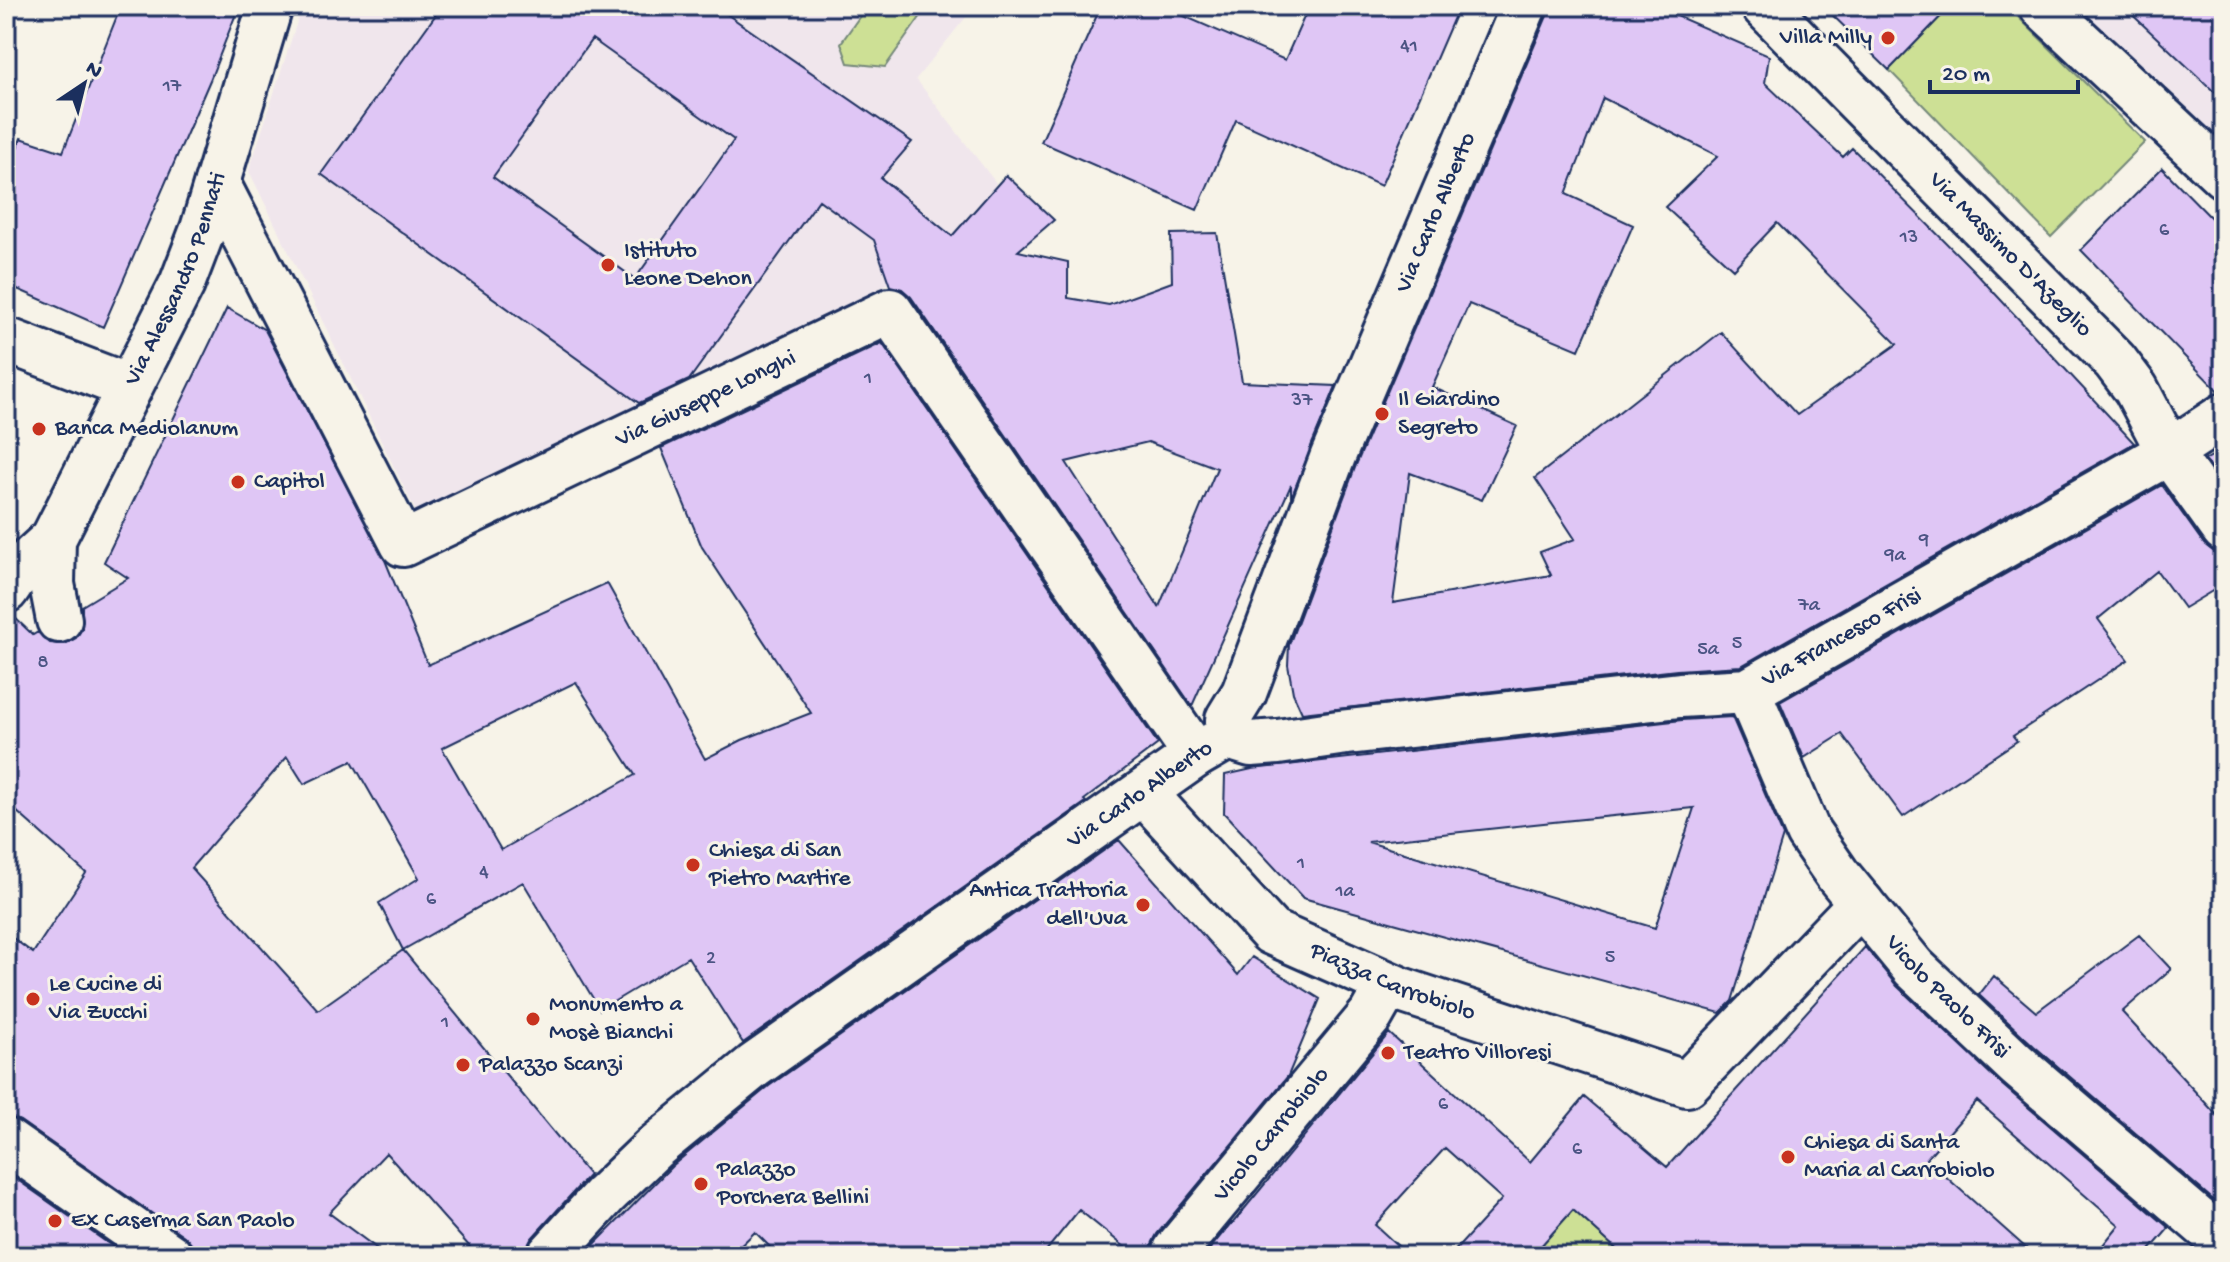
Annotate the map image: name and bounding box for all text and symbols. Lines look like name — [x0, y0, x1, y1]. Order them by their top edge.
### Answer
place label: Villa Milly — [1779, 24, 1872, 53]
marker: Villa Milly — [1879, 29, 1897, 47]
house number: 41 — [1400, 36, 1418, 59]
north arrow — [44, 44, 124, 124]
scale bar — [1930, 44, 2078, 94]
text: N — [80, 56, 107, 86]
text: 20 m — [1942, 61, 1990, 90]
house number: 17 — [162, 76, 182, 99]
street label: Via Carlo Alberto — [1389, 128, 1483, 298]
street label: Via Massimo D'Azeglio — [1921, 165, 2098, 344]
street label: Via Alessandro Pennati — [118, 169, 234, 391]
house number: 6 — [2159, 220, 2170, 243]
house number: 13 — [1899, 227, 1918, 250]
place label: Istituto Leone Dehon — [624, 237, 752, 294]
marker: Istituto Leone Dehon — [599, 256, 617, 274]
street label: Via Giuseppe Longhi — [610, 344, 801, 455]
house number: 1 — [863, 368, 872, 391]
place label: Il Giardino Segreto — [1398, 386, 1500, 443]
house number: 37 — [1291, 390, 1313, 413]
marker: Il Giardino Segreto — [1373, 405, 1391, 423]
place label: Banca Mediolanum — [54, 415, 238, 444]
marker: Banca Mediolanum — [30, 420, 48, 438]
place label: Capitol — [254, 468, 325, 497]
marker: Capitol — [229, 473, 247, 491]
house number: 9 — [1918, 530, 1929, 553]
house number: 9a — [1883, 545, 1906, 568]
street label: Via Francesco Frisi — [1756, 581, 1927, 695]
house number: 7a — [1797, 595, 1821, 618]
house number: 5 — [1732, 633, 1742, 656]
house number: 5a — [1697, 639, 1720, 662]
house number: 8 — [38, 652, 49, 675]
street label: Via Carlo Alberto — [1061, 734, 1218, 856]
place label: Chiesa di San Pietro Martire — [708, 837, 851, 894]
house number: 1 — [1296, 853, 1305, 876]
marker: Chiesa di San Pietro Martire — [684, 856, 702, 874]
house number: 4 — [479, 862, 489, 885]
place label: Antica Trattoria dell'Uva — [969, 877, 1128, 934]
house number: 1a — [1334, 881, 1355, 904]
house number: 6 — [426, 889, 437, 912]
marker: Antica Trattoria dell'Uva — [1134, 896, 1152, 914]
street label: Vicolo Paolo Frisi — [1878, 928, 2016, 1065]
street label: Piazza Carrobiolo — [1304, 936, 1479, 1028]
house number: 5 — [1605, 947, 1615, 970]
house number: 2 — [706, 948, 716, 971]
place label: Le Cucine di Via Zucchi — [48, 971, 162, 1028]
marker: Le Cucine di Via Zucchi — [24, 990, 42, 1008]
place label: Monumento a Mosè Bianchi — [549, 991, 684, 1048]
marker: Monumento a Mosè Bianchi — [524, 1010, 542, 1028]
house number: 1 — [440, 1012, 449, 1035]
place label: Teatro Villoresi — [1402, 1039, 1552, 1068]
marker: Teatro Villoresi — [1379, 1044, 1397, 1062]
place label: Palazzo Scanzi — [478, 1051, 623, 1080]
marker: Palazzo Scanzi — [454, 1056, 472, 1074]
street label: Vicolo Carrobiolo — [1207, 1061, 1336, 1209]
house number: 6 — [1438, 1094, 1449, 1117]
place label: Chiesa di Santa Maria al Carrobiolo — [1804, 1129, 1995, 1186]
house number: 6 — [1572, 1139, 1583, 1162]
marker: Chiesa di Santa Maria al Carrobiolo — [1779, 1148, 1797, 1166]
place label: Palazzo Porchera Bellini — [716, 1156, 869, 1213]
marker: Palazzo Porchera Bellini — [692, 1175, 710, 1193]
place label: Ex Caserma San Paolo — [71, 1207, 295, 1236]
marker: Ex Caserma San Paolo — [46, 1212, 64, 1230]

